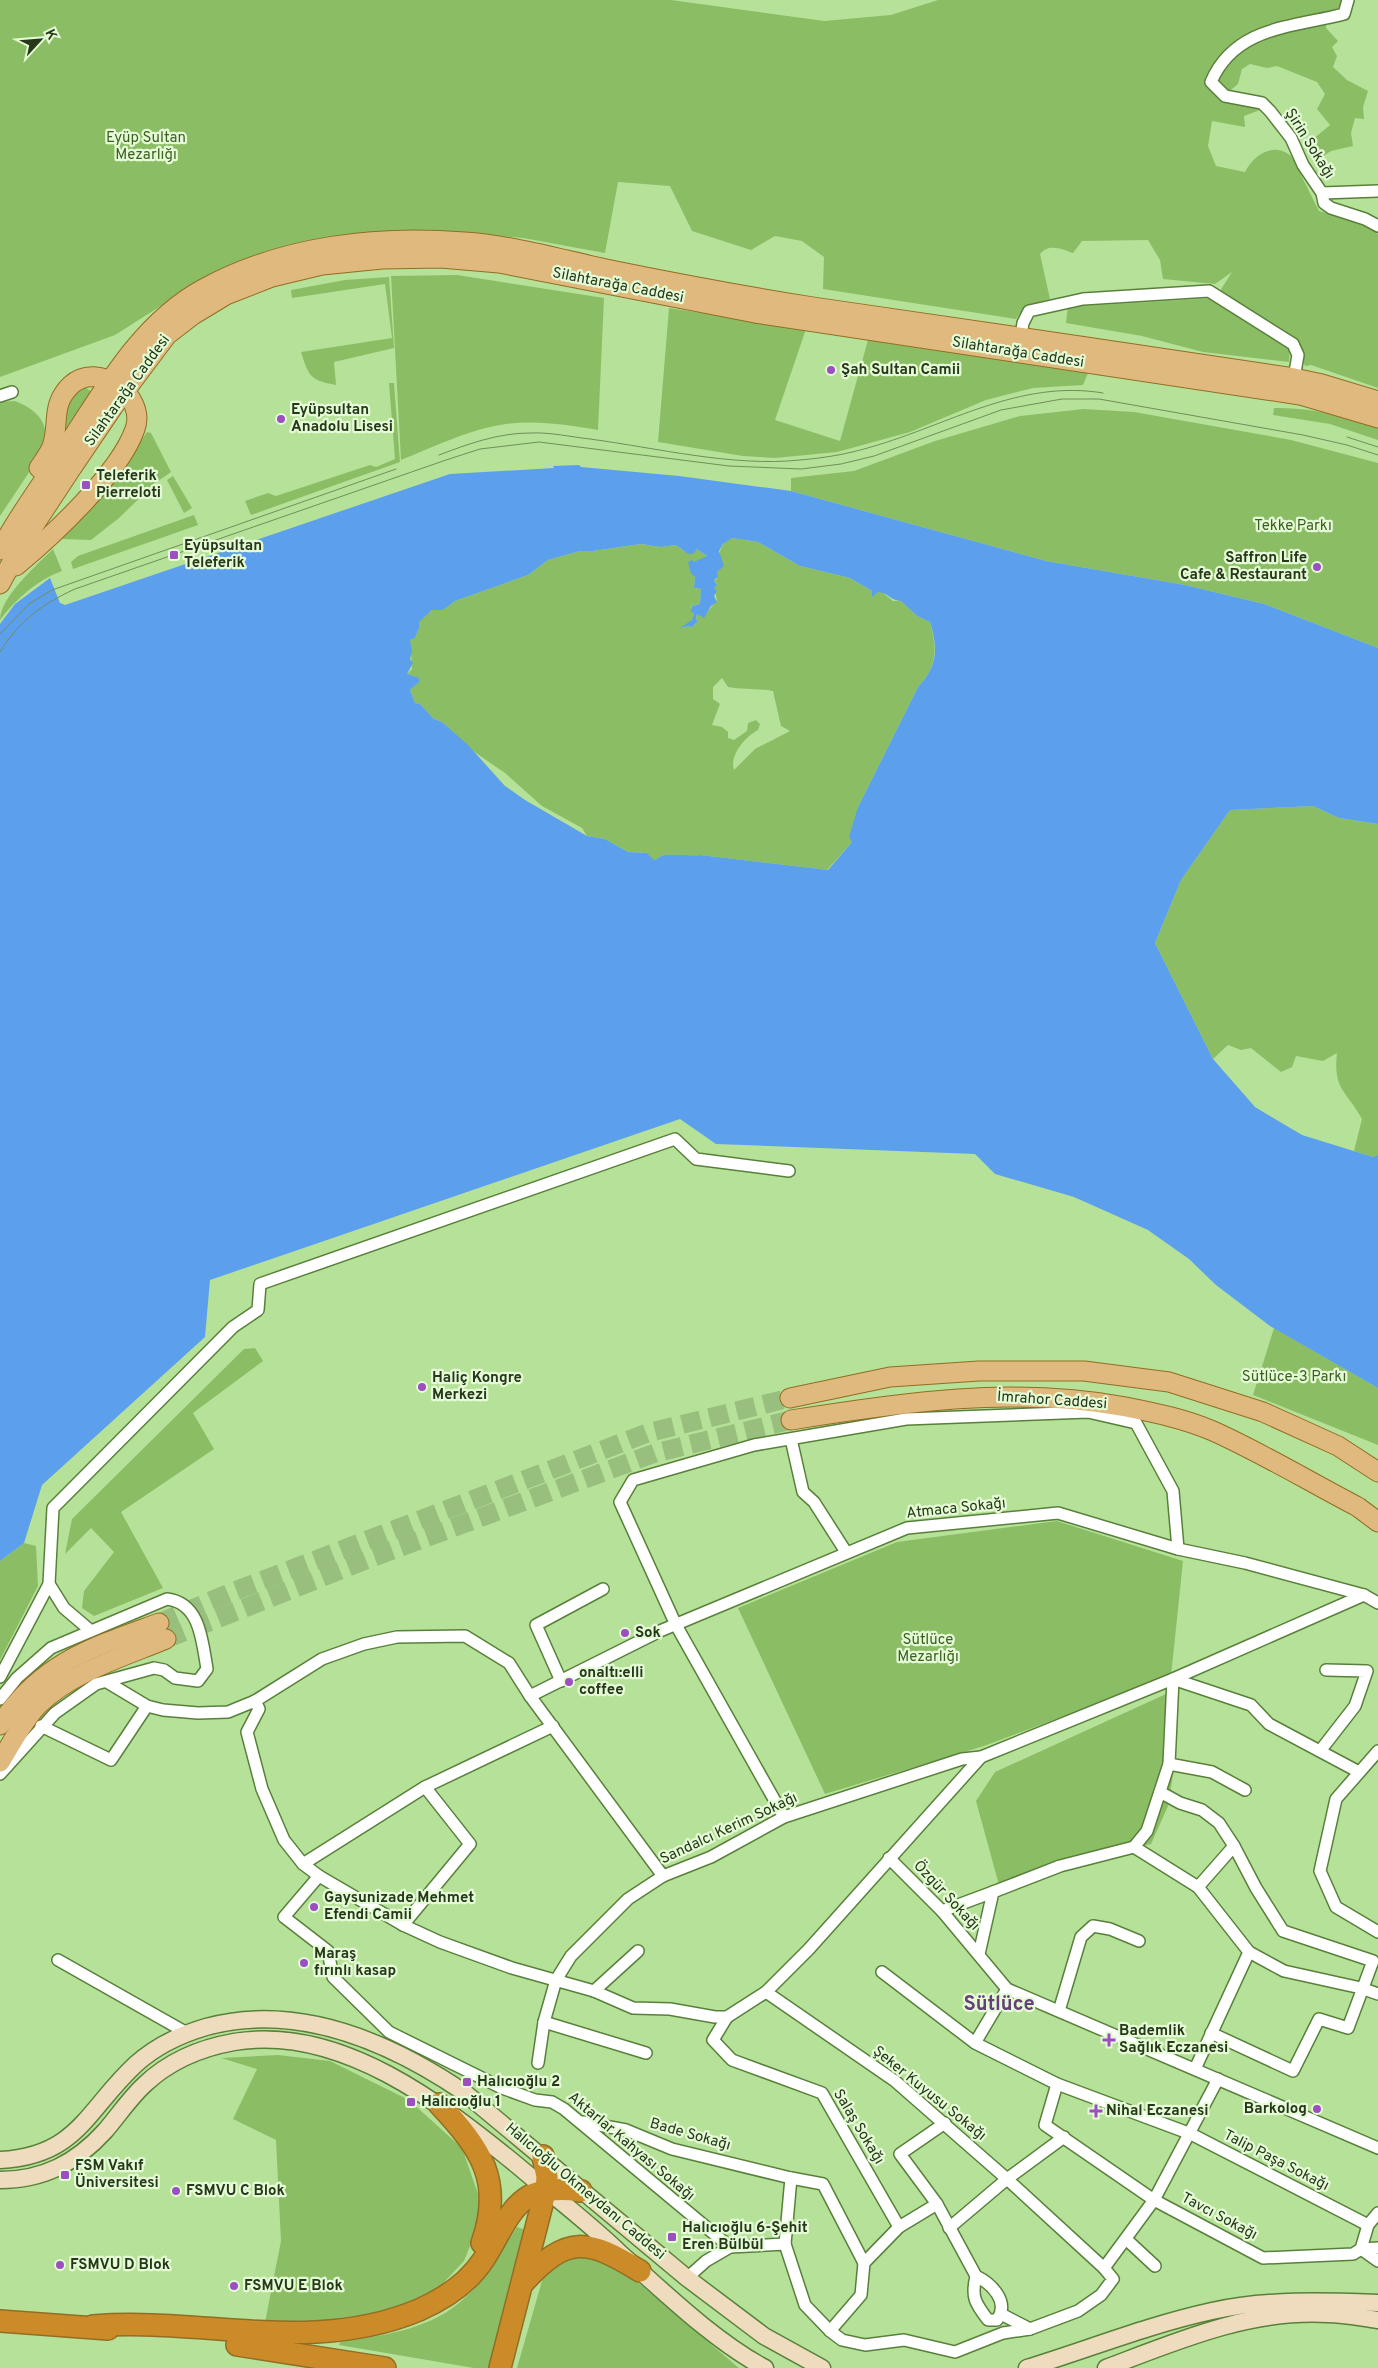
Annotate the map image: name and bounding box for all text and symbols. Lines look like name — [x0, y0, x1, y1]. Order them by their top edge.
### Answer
north arrow — [15, 15, 65, 65]
text: K — [41, 27, 60, 43]
street label: Şirin Sokağı — [1280, 105, 1338, 183]
park label: Eyüp Sultan Mezarlığı — [106, 129, 186, 165]
street label: Silahtarağa Caddesi — [551, 264, 685, 308]
street label: Silahtarağa Caddesi — [81, 331, 175, 451]
street label: Silahtarağa Caddesi — [951, 333, 1085, 373]
place label: Şah Sultan Camii — [841, 361, 960, 380]
marker: Şah Sultan Camii — [825, 364, 837, 376]
place label: Eyüpsultan Anadolu Lisesi — [291, 401, 393, 437]
marker: Eyüpsultan Anadolu Lisesi — [275, 413, 287, 425]
place label: Teleferik Pierreloti — [96, 467, 161, 503]
marker: Teleferik Pierreloti — [80, 479, 92, 491]
park label: Tekke Parkı — [1254, 517, 1332, 536]
place label: Eyüpsultan Teleferik — [184, 537, 262, 573]
marker: Eyüpsultan Teleferik — [168, 549, 180, 561]
place label: Saffron Life Cafe & Restaurant — [1180, 549, 1307, 585]
marker: Saffron Life Cafe & Restaurant — [1311, 561, 1323, 573]
park label: Sütlüce-3 Parkı — [1242, 1368, 1346, 1387]
place label: Haliç Kongre Merkezi — [432, 1369, 522, 1405]
marker: Haliç Kongre Merkezi — [416, 1381, 428, 1393]
street label: İmrahor Caddesi — [996, 1387, 1108, 1414]
street label: Atmaca Sokağı — [905, 1494, 1007, 1524]
place label: Sok — [635, 1624, 661, 1643]
marker: Sok — [619, 1627, 631, 1639]
park label: Sütlüce Mezarlığı — [897, 1631, 959, 1667]
place label: onaltı:elli coffee — [579, 1664, 644, 1700]
marker: onaltı:elli coffee — [563, 1676, 575, 1688]
street label: Sandalcı Kerim Sokağı — [657, 1789, 801, 1869]
street label: Özgür Sokağı — [909, 1856, 984, 1935]
place label: Gaysunizade Mehmet Efendi Camii — [324, 1889, 474, 1925]
marker: Gaysunizade Mehmet Efendi Camii — [308, 1901, 320, 1913]
place label: Maraş fırınlı kasap — [314, 1945, 396, 1981]
marker: Maraş fırınlı kasap — [298, 1957, 310, 1969]
district label: Sütlüce — [963, 1992, 1035, 2018]
place label: Bademlik Sağlık Eczanesi — [1119, 2022, 1228, 2058]
marker: Bademlik Sağlık Eczanesi — [1103, 2034, 1115, 2046]
street label: Şeker Kuyusu Sokağı — [868, 2042, 990, 2146]
place label: Halıcıoğlu 2 — [477, 2073, 560, 2092]
marker: Halıcıoğlu 2 — [461, 2076, 473, 2088]
street label: Salaş Sokağı — [828, 2086, 888, 2168]
street label: Aktarlar Kahyası Sokağı — [564, 2088, 698, 2206]
place label: Halıcıoğlu 1 — [421, 2093, 501, 2112]
marker: Halıcıoğlu 1 — [405, 2096, 417, 2108]
place label: Barkolog — [1244, 2100, 1307, 2119]
place label: Nihal Eczanesi — [1106, 2102, 1209, 2121]
marker: Barkolog — [1311, 2103, 1323, 2115]
marker: Nihal Eczanesi — [1090, 2105, 1102, 2117]
street label: Bade Sokağı — [647, 2114, 733, 2156]
street label: Halıcıoğlu Okmeydanı Caddesi — [501, 2119, 669, 2265]
street label: Talip Paşa Sokağı — [1220, 2126, 1332, 2196]
place label: FSM Vakıf Üniversitesi — [75, 2157, 159, 2193]
marker: FSM Vakıf Üniversitesi — [59, 2169, 71, 2181]
place label: FSMVU C Blok — [186, 2182, 285, 2201]
marker: FSMVU C Blok — [170, 2185, 182, 2197]
street label: Tavcı Sokağı — [1178, 2189, 1260, 2245]
place label: Halıcıoğlu 6-Şehit Eren Bülbül — [682, 2219, 808, 2255]
marker: Halıcıoğlu 6-Şehit Eren Bülbül — [666, 2231, 678, 2243]
place label: FSMVU D Blok — [70, 2256, 170, 2275]
marker: FSMVU D Blok — [54, 2259, 66, 2271]
place label: FSMVU E Blok — [244, 2277, 343, 2296]
marker: FSMVU E Blok — [228, 2280, 240, 2292]

